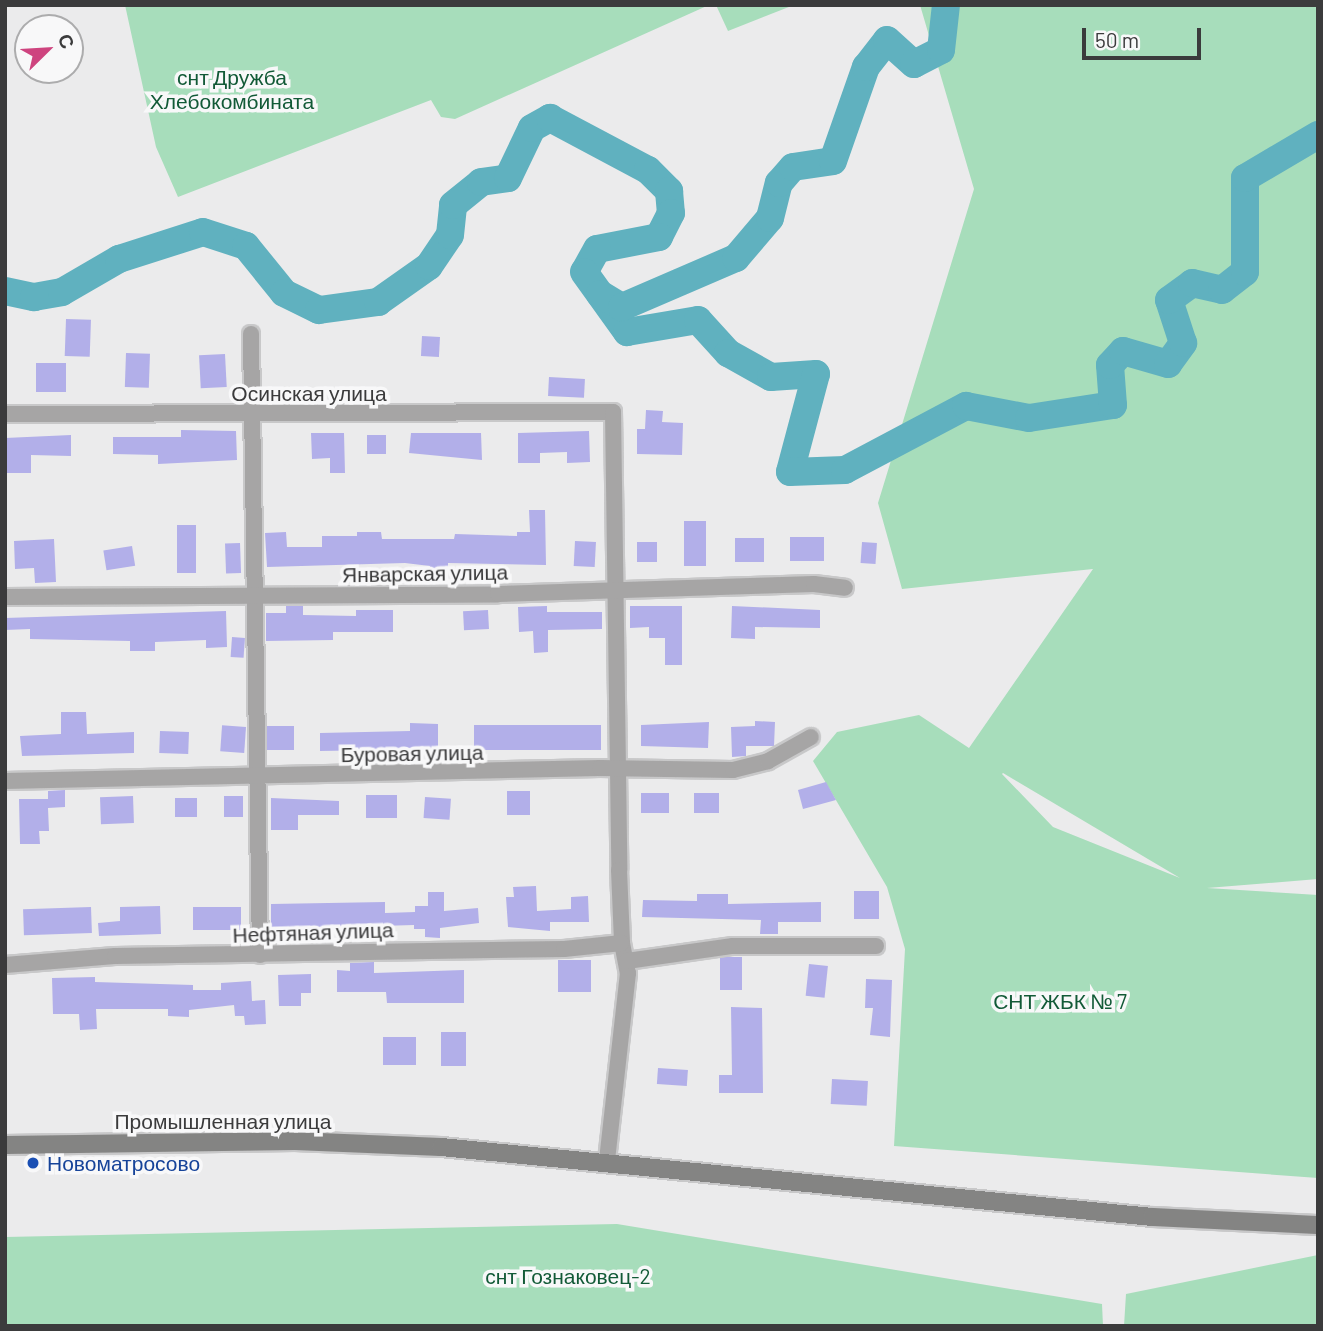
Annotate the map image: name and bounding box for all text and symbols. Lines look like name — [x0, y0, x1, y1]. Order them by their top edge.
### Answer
north arrow — [14, 14, 84, 84]
scale bar — [1085, 14, 1204, 58]
text: 50 m — [1095, 27, 1139, 52]
text: С — [54, 30, 80, 52]
park label: снт Дружба Хлебокомбината — [150, 64, 314, 114]
street label: Осинская улица — [231, 380, 387, 406]
street label: Январская улица — [342, 559, 508, 587]
street label: Буровая улица — [340, 739, 484, 767]
street label: Нефтяная улица — [232, 917, 394, 947]
park label: СНТ ЖБК № 7 — [993, 988, 1127, 1014]
street label: Промышленная улица — [115, 1108, 331, 1134]
place label: Новоматросово — [47, 1150, 200, 1176]
marker: Новоматросово — [25, 1155, 41, 1171]
park label: снт Гознаковец-2 — [485, 1263, 651, 1289]

